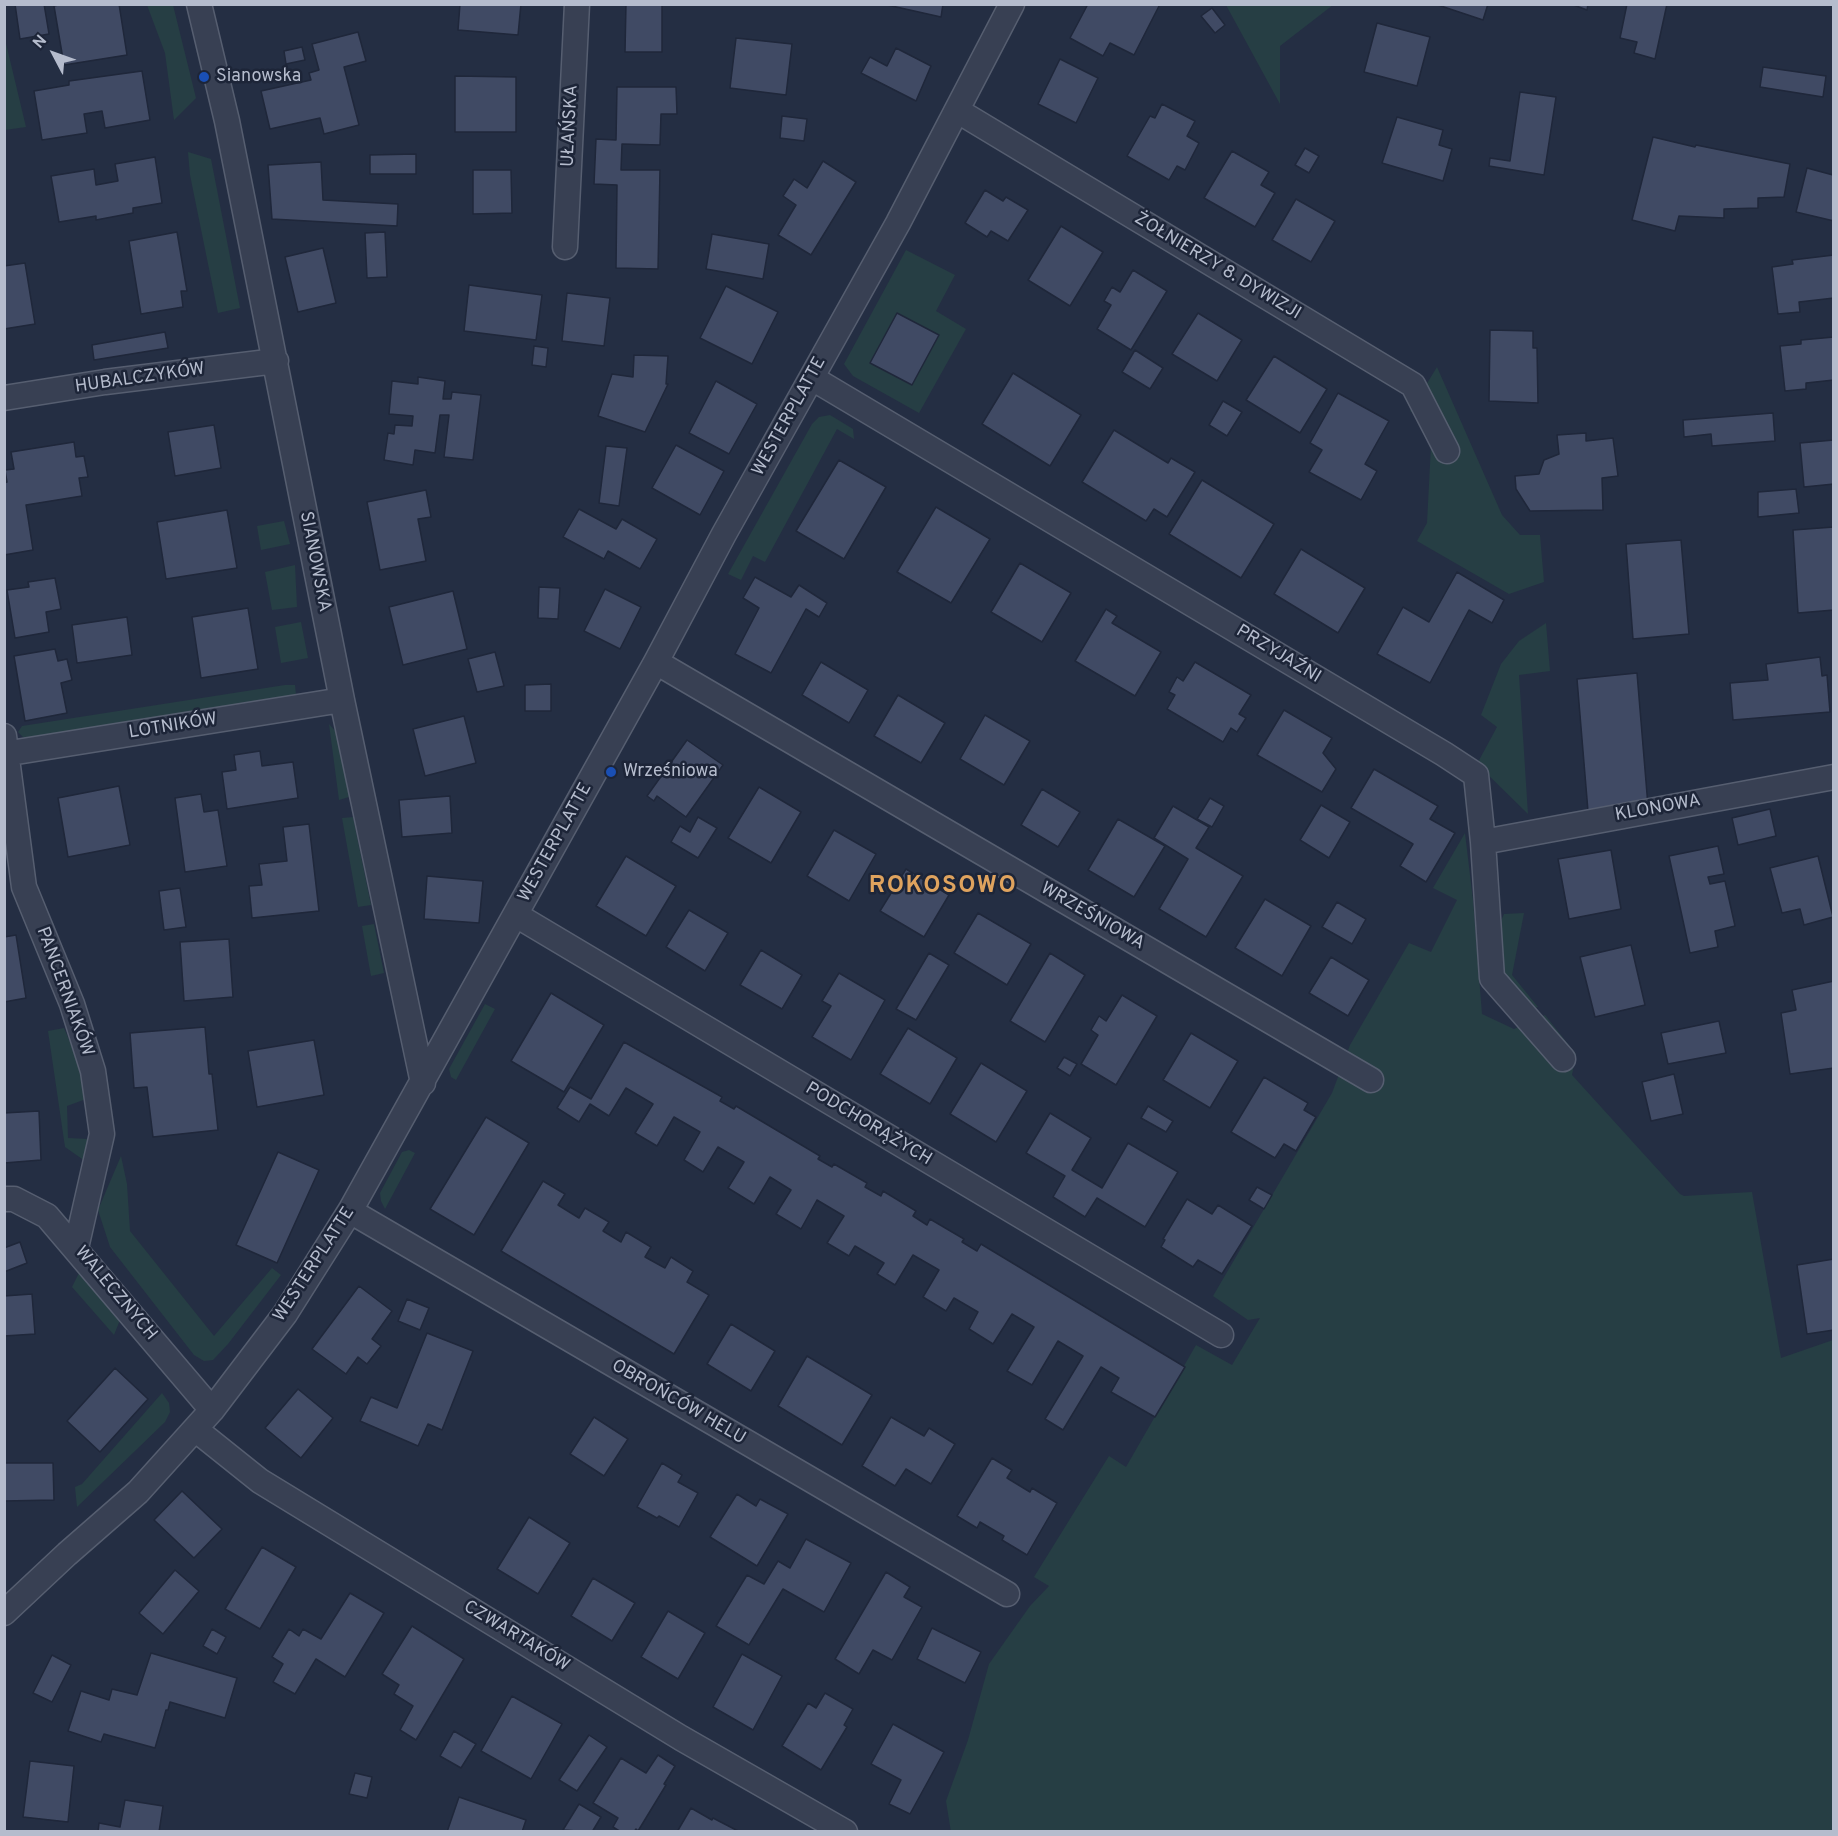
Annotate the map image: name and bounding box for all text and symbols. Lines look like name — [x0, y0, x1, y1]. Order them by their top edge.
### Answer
north arrow — [24, 24, 84, 84]
text: N — [29, 31, 52, 53]
place label: Sianowska — [216, 66, 301, 88]
marker: Sianowska — [197, 70, 211, 84]
street label: UŁAŃSKA — [558, 84, 584, 168]
street label: ŻOŁNIERZY 8. DYWIZJI — [1130, 209, 1304, 325]
street label: WESTERPLATTE — [748, 354, 832, 480]
street label: HUBALCZYKÓW — [74, 359, 206, 399]
street label: SIANOWSKA — [294, 510, 334, 614]
street label: PRZYJAŹNI — [1232, 621, 1324, 689]
street label: LOTNIKÓW — [127, 709, 219, 745]
place label: Wrześniowa — [623, 761, 718, 783]
marker: Wrześniowa — [604, 765, 618, 779]
street label: WESTERPLATTE — [514, 780, 598, 906]
street label: KLONOWA — [1613, 791, 1703, 827]
district label: ROKOSOWO — [869, 873, 1017, 901]
street label: WRZEŚNIOWA — [1036, 878, 1148, 956]
street label: PANCERNIAKÓW — [31, 924, 97, 1060]
street label: PODCHORĄŻYCH — [801, 1079, 935, 1171]
street label: WESTERPLATTE — [270, 1203, 360, 1327]
street label: WALECZNYCH — [69, 1242, 161, 1346]
street label: OBROŃCÓW HELU — [607, 1356, 749, 1450]
street label: CZWARTAKÓW — [459, 1597, 573, 1677]

